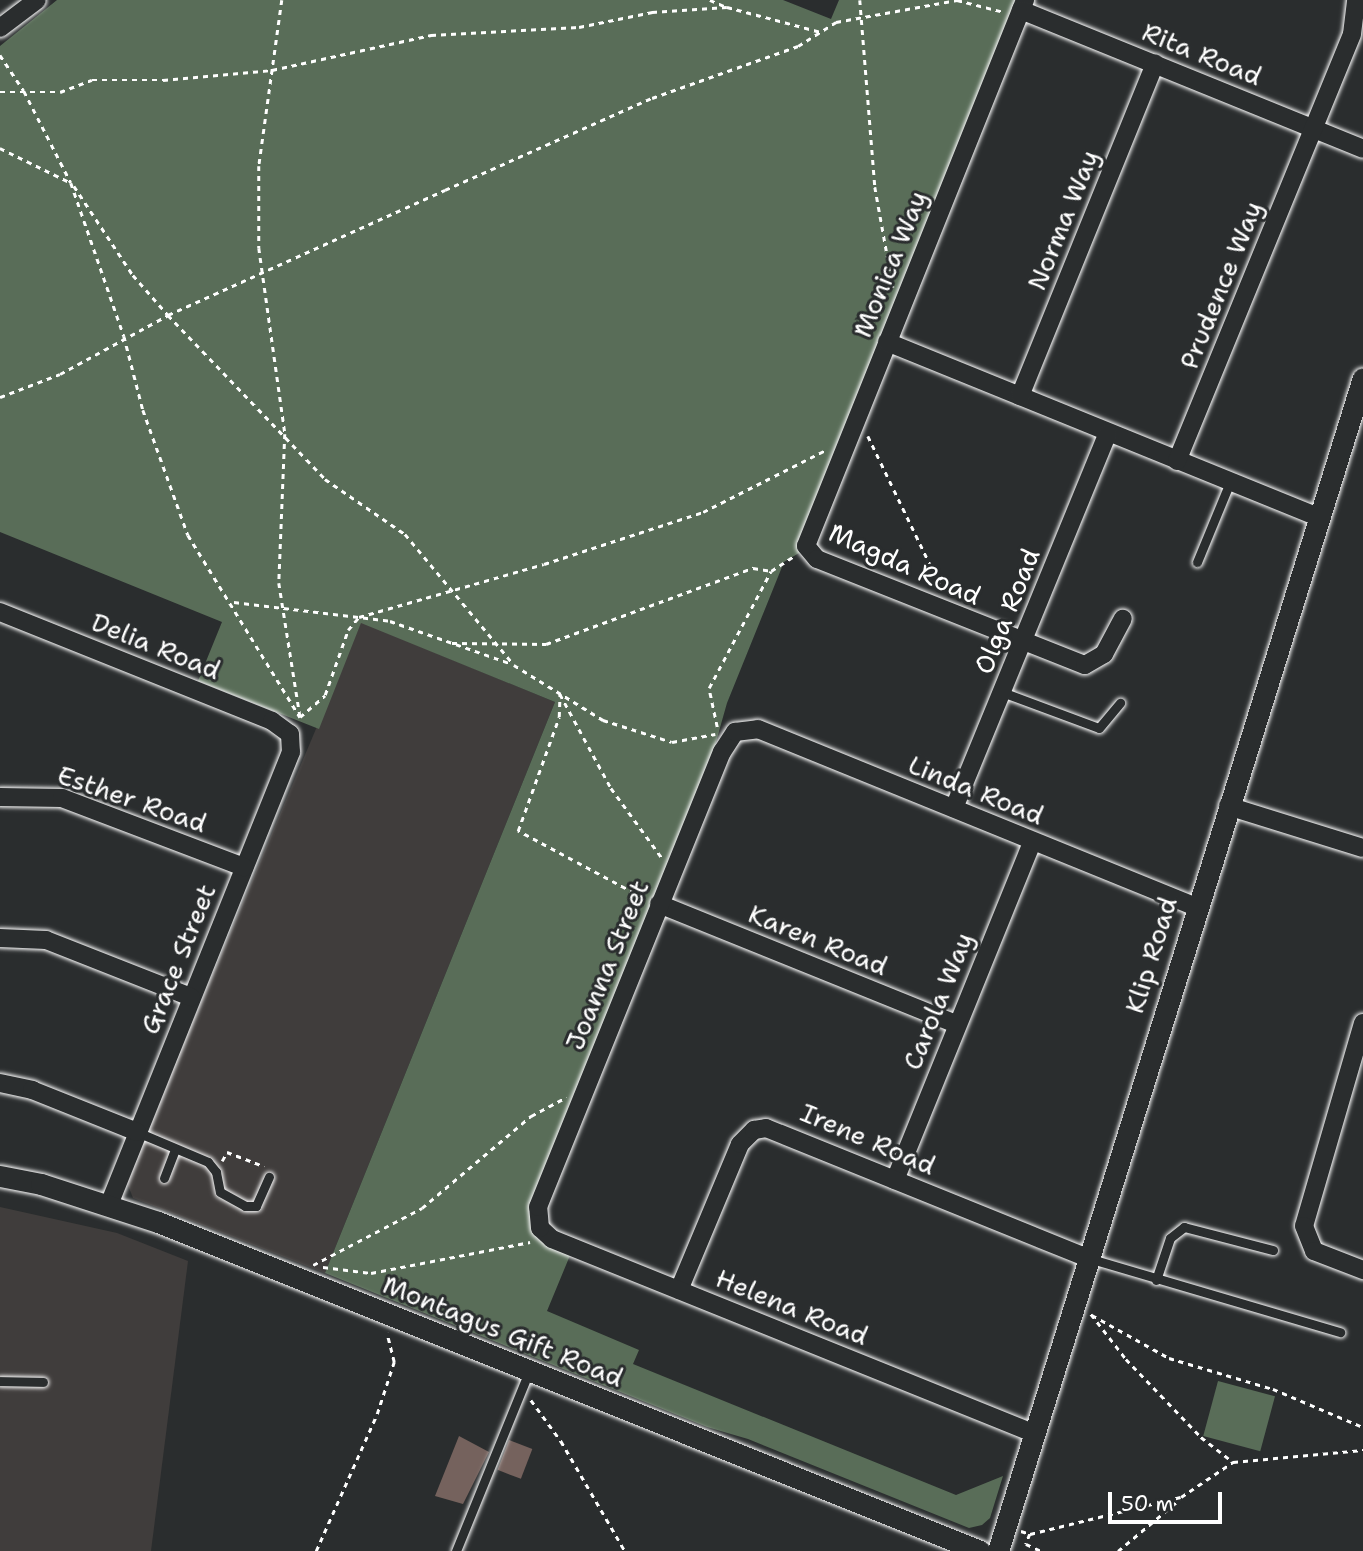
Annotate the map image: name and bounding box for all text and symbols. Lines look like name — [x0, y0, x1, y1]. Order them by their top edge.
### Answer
street label: Rita Road — [1138, 16, 1266, 92]
street label: Norma Way — [1021, 145, 1105, 295]
street label: Monica Way — [846, 186, 934, 342]
street label: Prudence Way — [1173, 196, 1269, 374]
street label: Magda Road — [824, 517, 986, 611]
street label: Olga Road — [968, 544, 1046, 678]
street label: Delia Road — [87, 606, 225, 686]
street label: Linda Road — [904, 749, 1048, 831]
street label: Esther Road — [53, 759, 211, 839]
street label: Joanna Street — [559, 876, 655, 1054]
street label: Grace Street — [134, 879, 222, 1039]
street label: Klip Road — [1119, 893, 1183, 1017]
street label: Karen Road — [744, 898, 892, 982]
street label: Carola Way — [896, 928, 980, 1074]
street label: Irene Road — [796, 1097, 940, 1181]
street label: Helena Road — [711, 1262, 873, 1352]
street label: Montagus Gift Road — [378, 1269, 628, 1393]
scale bar — [1111, 1478, 1225, 1522]
text: 50 m — [1121, 1490, 1174, 1518]

